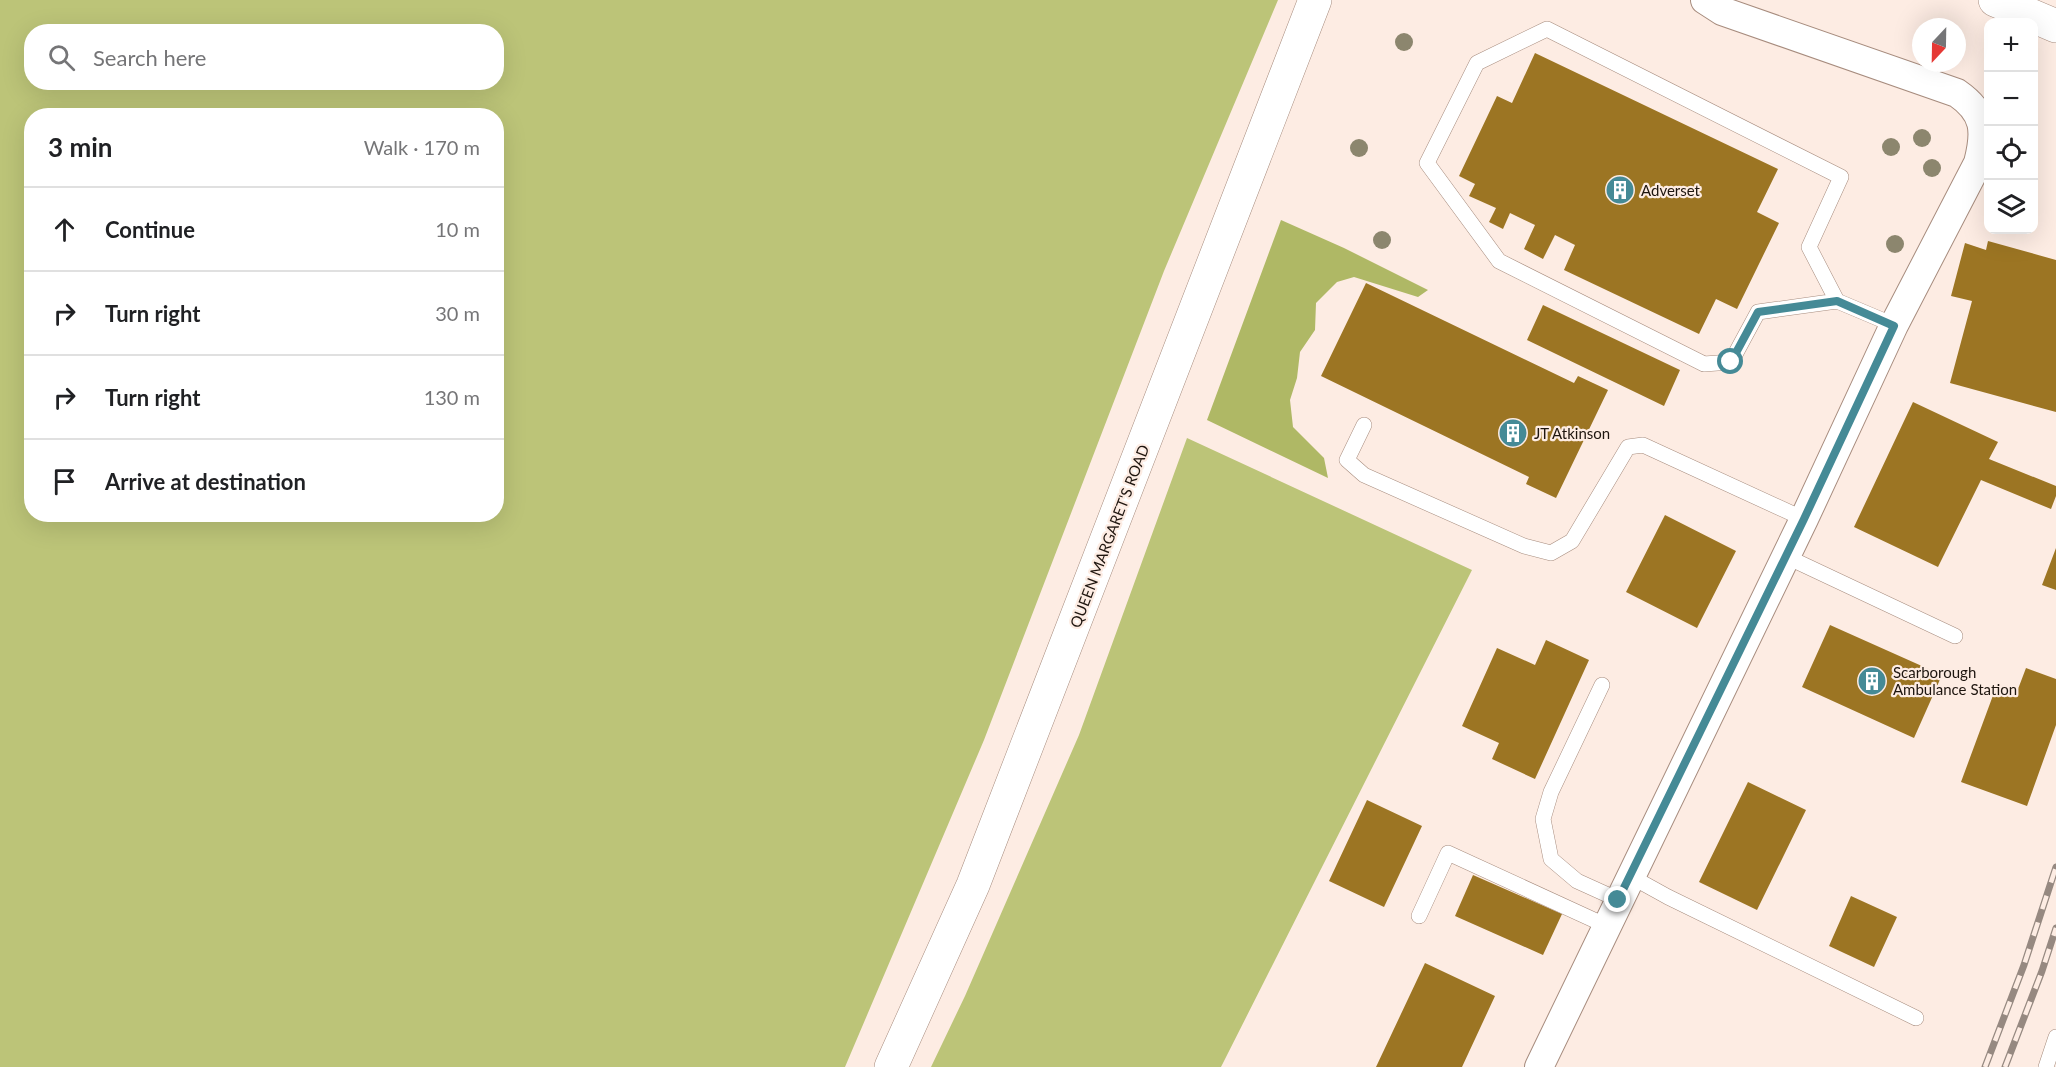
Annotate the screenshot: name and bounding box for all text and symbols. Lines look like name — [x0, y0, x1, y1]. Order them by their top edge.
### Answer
north arrow — [1912, 18, 1966, 72]
map controls — [1984, 18, 2038, 234]
button: + — [1984, 18, 2038, 72]
search box — [24, 24, 504, 90]
icon: search — [45, 41, 78, 74]
text: Search here — [93, 44, 206, 71]
button: − — [1984, 72, 2038, 126]
button: locate — [1984, 126, 2038, 180]
text: 3 min — [48, 131, 112, 163]
text: Walk · 170 m — [364, 135, 480, 159]
building icon: Adverset — [1604, 174, 1636, 206]
button: layers — [1984, 180, 2038, 234]
place label: Adverset — [1641, 181, 1701, 199]
icon: ahead — [48, 213, 81, 246]
text: Continue — [105, 216, 195, 243]
text: 10 m — [435, 217, 480, 241]
icon: right — [48, 297, 81, 330]
text: Turn right — [105, 300, 200, 327]
text: 30 m — [435, 301, 480, 325]
route start — [1717, 348, 1743, 374]
icon: right — [48, 381, 81, 414]
text: Turn right — [105, 384, 200, 411]
text: 130 m — [424, 385, 480, 409]
building icon: JT Atkinson — [1497, 417, 1529, 449]
place label: JT Atkinson — [1534, 424, 1610, 442]
street label: QUEEN MARGARET'S ROAD — [1066, 442, 1152, 630]
icon: arrive — [48, 465, 81, 498]
text: Arrive at destination — [105, 468, 306, 495]
place label: Scarborough Ambulance Station — [1893, 663, 2017, 698]
building icon: Scarborough Ambulance Station — [1856, 665, 1888, 697]
route end — [1604, 886, 1630, 912]

